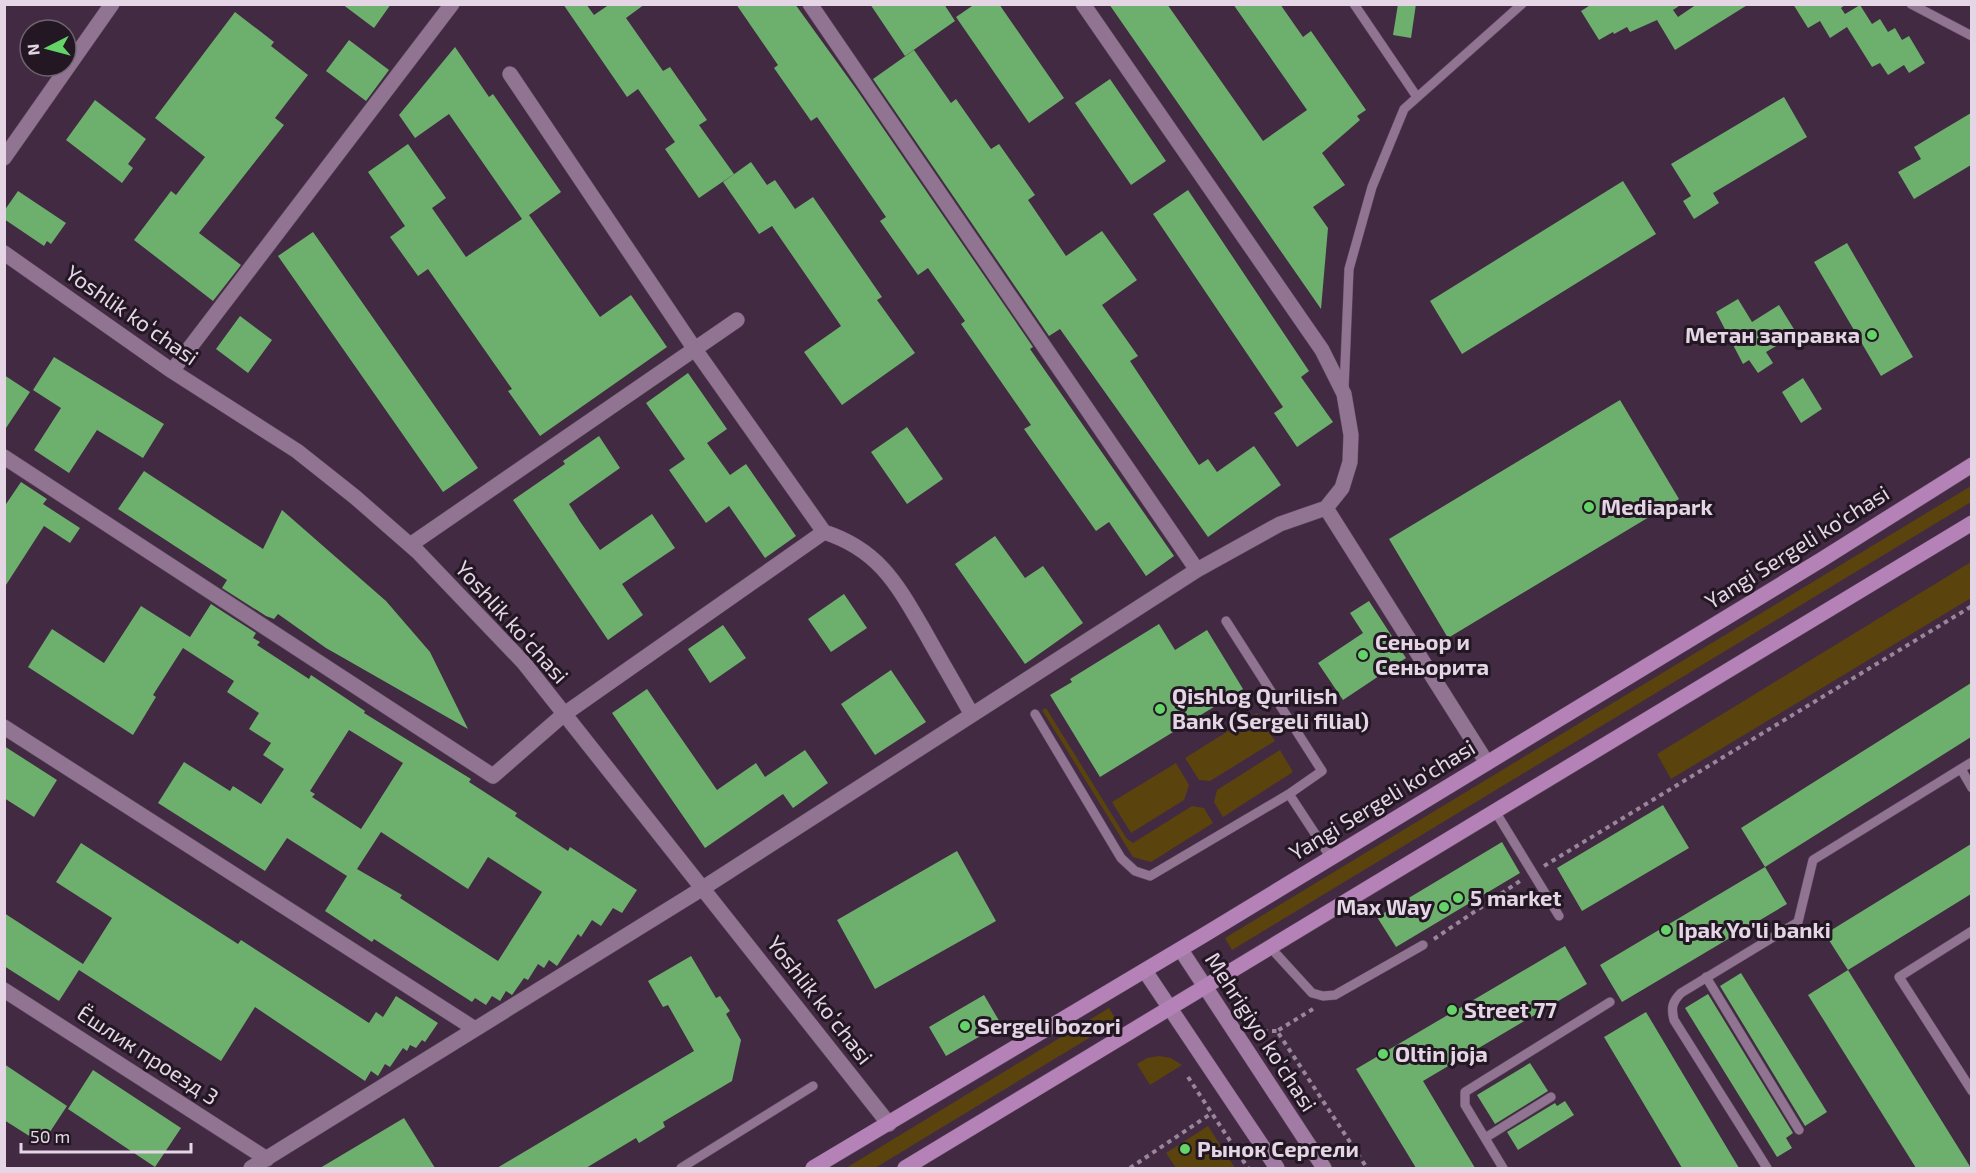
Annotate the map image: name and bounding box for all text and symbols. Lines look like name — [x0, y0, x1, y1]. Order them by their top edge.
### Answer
north arrow — [18, 18, 78, 78]
text: N — [23, 43, 43, 56]
street label: Yoshlik koʻchasi — [61, 259, 204, 370]
place label: Метан заправка — [1685, 321, 1860, 347]
marker: Метан заправка — [1865, 328, 1879, 342]
street label: Yangi Sergeli ko'chasi — [1700, 479, 1893, 613]
place label: Mediapark — [1601, 493, 1713, 519]
marker: Mediapark — [1582, 500, 1596, 514]
street label: Yoshlik koʻchasi — [451, 555, 575, 688]
place label: Сеньор и Сеньорита — [1375, 628, 1489, 679]
marker: Сеньор и Сеньорита — [1356, 648, 1370, 662]
place label: Qishlog Qurilish Bank (Sergeli filial) — [1172, 682, 1369, 733]
marker: Qishlog Qurilish Bank (Sergeli filial) — [1153, 702, 1167, 716]
street label: Yangi Sergeli ko'chasi — [1284, 733, 1479, 865]
place label: 5 market — [1470, 884, 1562, 910]
marker: 5 market — [1451, 891, 1465, 905]
place label: Max Way — [1336, 893, 1433, 920]
marker: Max Way — [1437, 900, 1451, 914]
place label: Ipak Yo'li banki — [1678, 916, 1831, 942]
marker: Ipak Yo'li banki — [1659, 923, 1673, 937]
street label: Yoshlik koʻchasi — [763, 930, 879, 1069]
street label: Mehrigiyo ko'chasi — [1201, 947, 1323, 1116]
place label: Street 77 — [1464, 996, 1557, 1022]
street label: Ёшлик проезд 3 — [73, 999, 224, 1109]
marker: Street 77 — [1445, 1003, 1459, 1017]
place label: Sergeli bozori — [977, 1012, 1121, 1038]
marker: Sergeli bozori — [958, 1019, 972, 1033]
place label: Oltin joja — [1395, 1040, 1488, 1066]
marker: Oltin joja — [1376, 1047, 1390, 1061]
scale bar — [21, 1116, 190, 1154]
text: 50 m — [30, 1125, 70, 1147]
place label: Рынок Сергели — [1197, 1135, 1359, 1161]
marker: Рынок Сергели — [1178, 1142, 1192, 1156]

